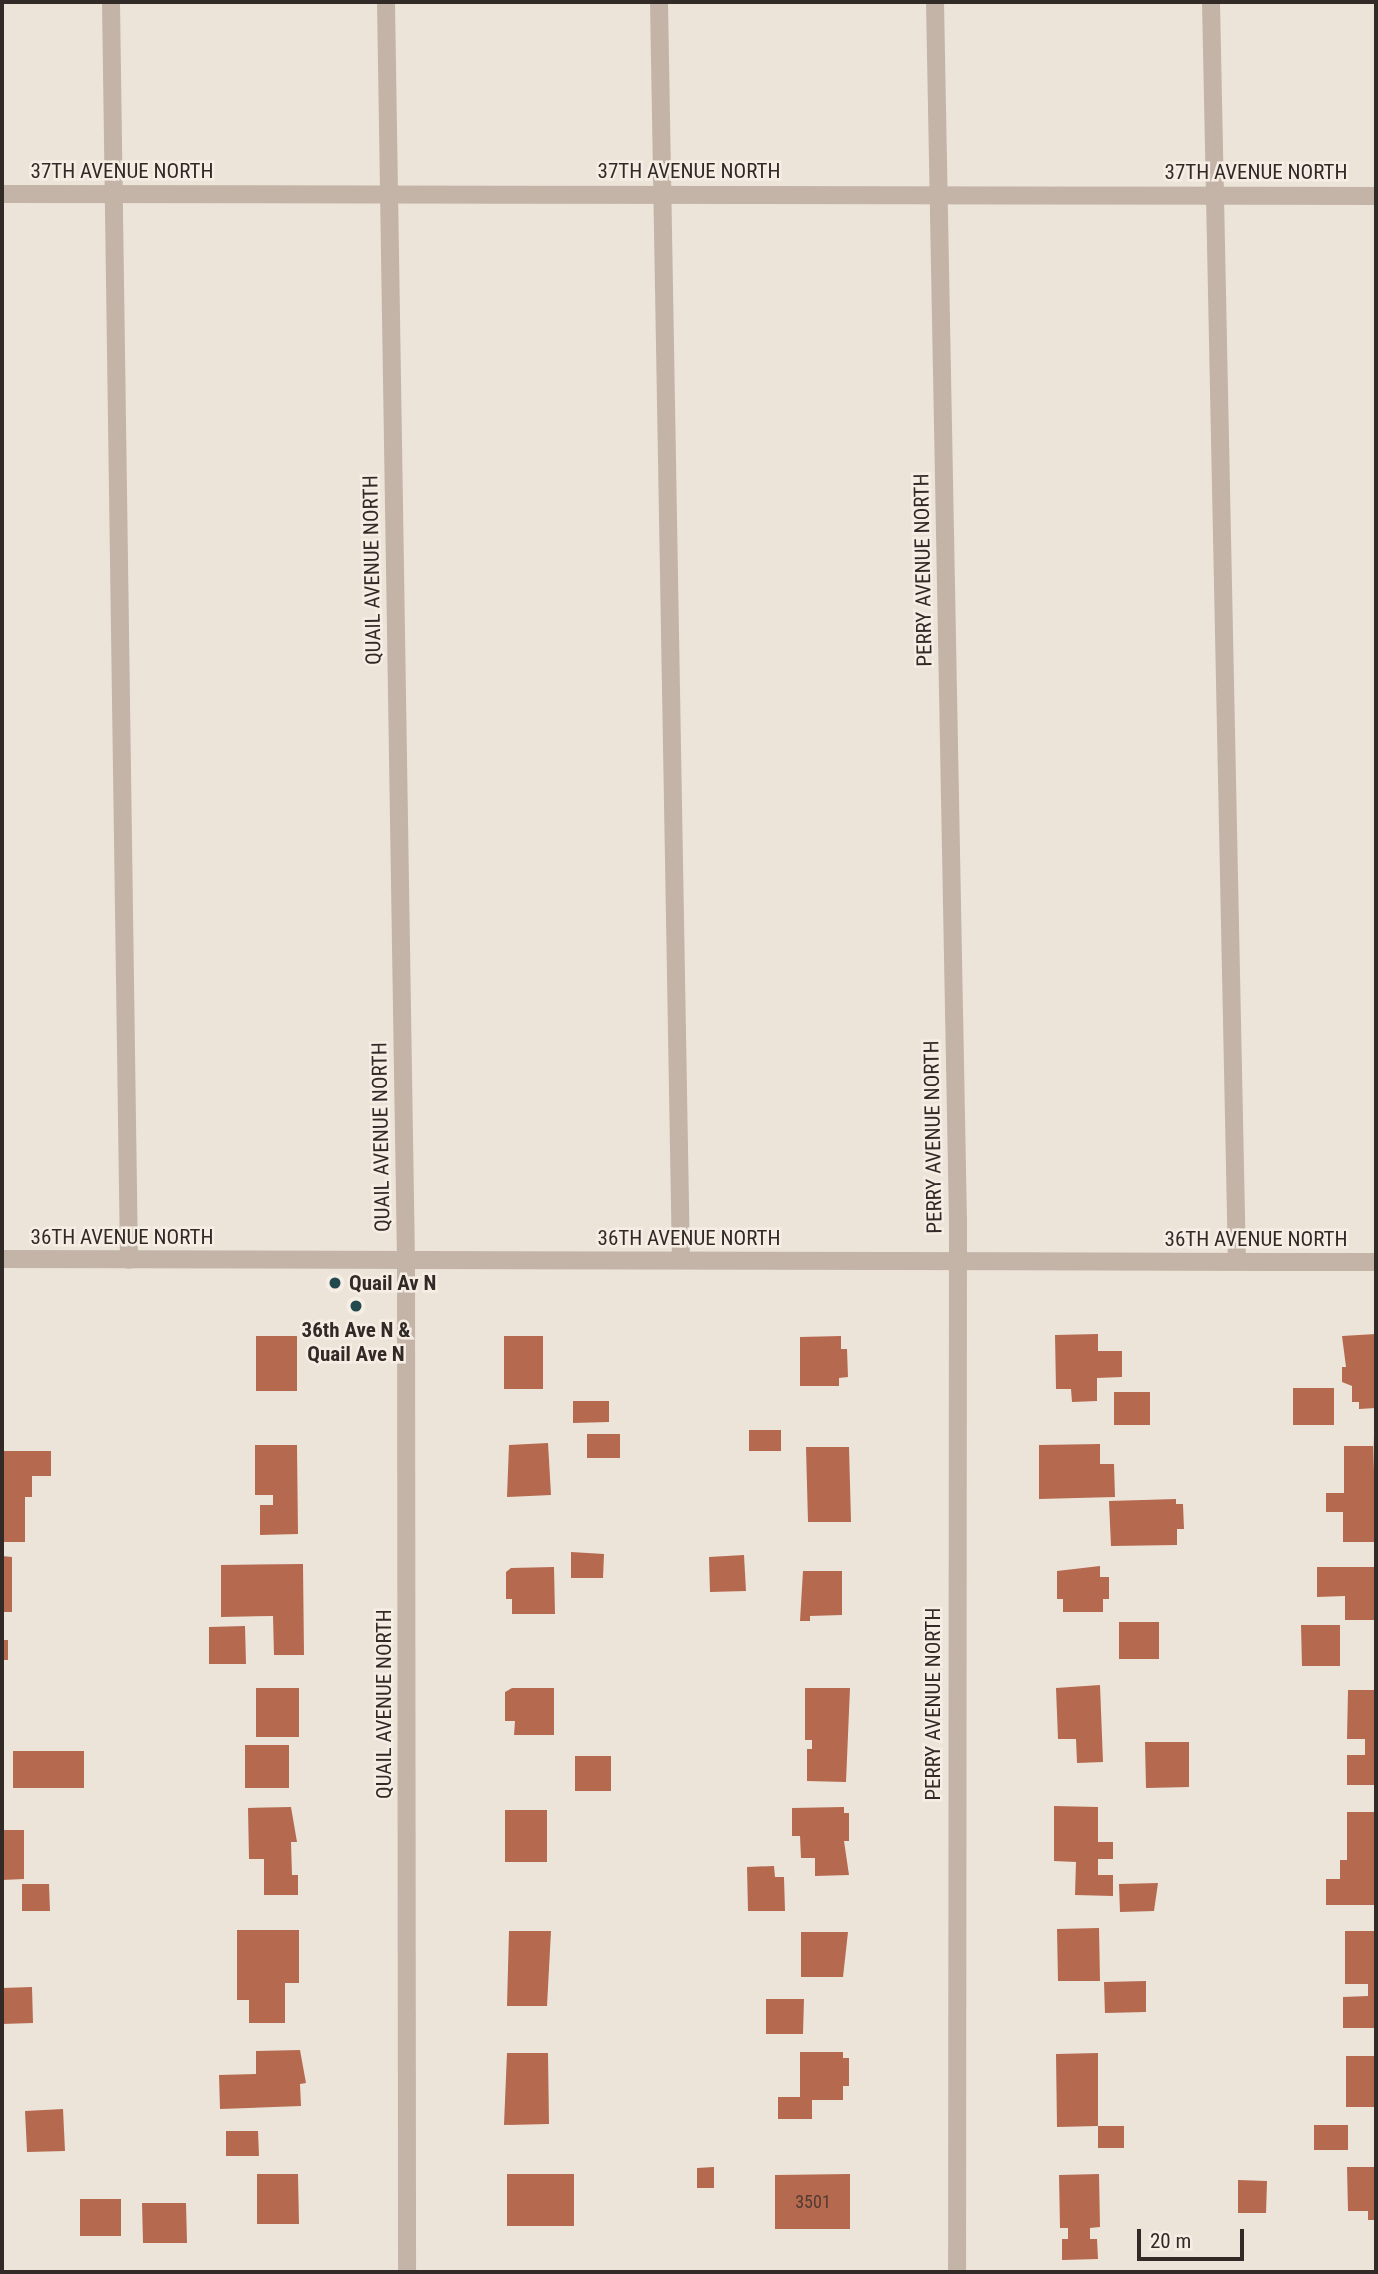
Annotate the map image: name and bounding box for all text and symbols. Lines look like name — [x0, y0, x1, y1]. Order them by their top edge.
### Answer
street label: 37TH AVENUE NORTH — [31, 158, 213, 184]
street label: 37TH AVENUE NORTH — [598, 158, 780, 184]
street label: 37TH AVENUE NORTH — [1165, 159, 1347, 185]
street label: PERRY AVENUE NORTH — [909, 473, 937, 667]
street label: QUAIL AVENUE NORTH — [358, 475, 386, 665]
street label: PERRY AVENUE NORTH — [919, 1040, 947, 1234]
street label: QUAIL AVENUE NORTH — [367, 1042, 395, 1232]
street label: 36TH AVENUE NORTH — [31, 1224, 213, 1250]
street label: 36TH AVENUE NORTH — [598, 1225, 780, 1251]
street label: 36TH AVENUE NORTH — [1165, 1226, 1347, 1252]
place label: Quail Av N — [349, 1270, 436, 1296]
marker: Quail Av N — [327, 1275, 343, 1291]
marker: 36th Ave N & Quail Ave N — [348, 1298, 364, 1314]
place label: 36th Ave N & Quail Ave N — [302, 1317, 410, 1367]
street label: PERRY AVENUE NORTH — [920, 1607, 946, 1801]
street label: QUAIL AVENUE NORTH — [371, 1609, 397, 1799]
house number: 3501 — [795, 2191, 831, 2213]
scale bar — [1140, 2214, 1247, 2258]
text: 20 m — [1150, 2229, 1191, 2253]

